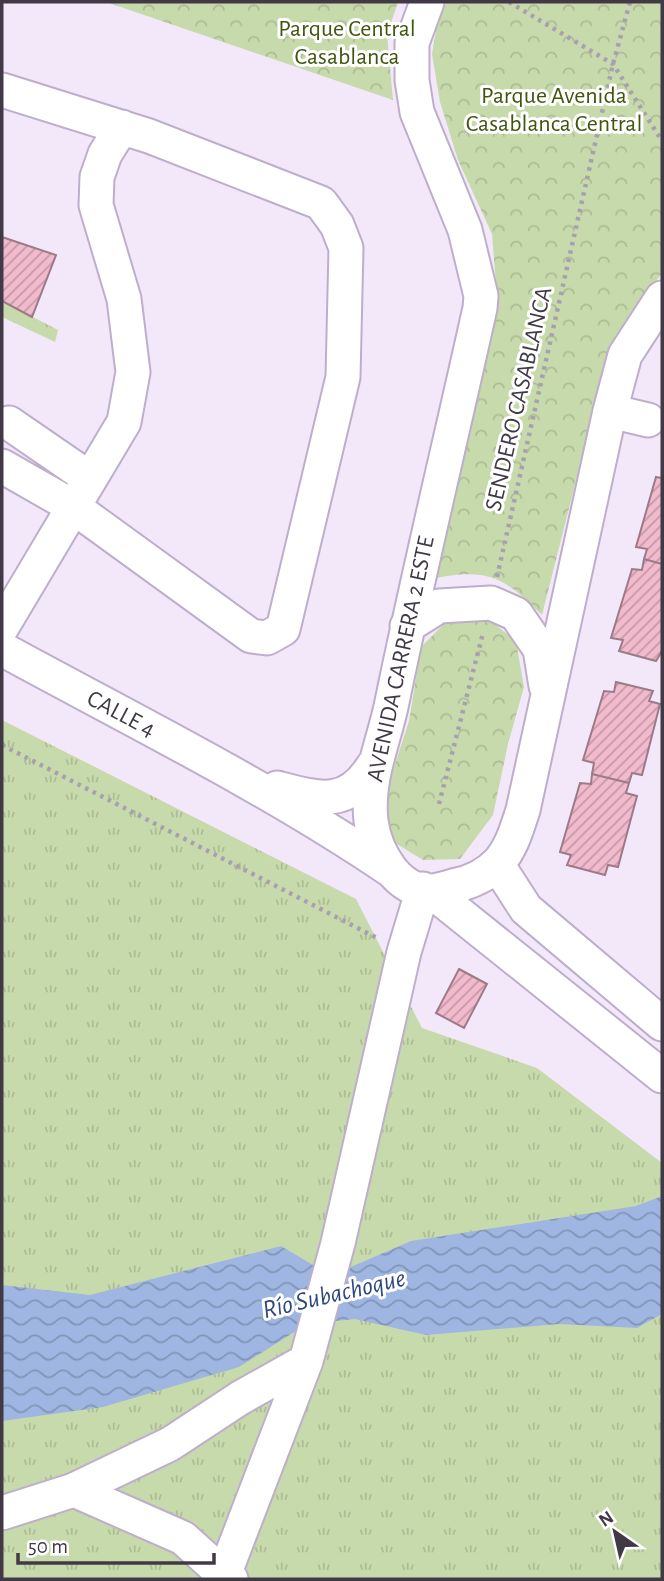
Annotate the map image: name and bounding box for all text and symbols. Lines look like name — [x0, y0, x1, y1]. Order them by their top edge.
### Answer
park label: Parque Central Casablanca — [278, 17, 416, 69]
park label: Parque Avenida Casablanca Central — [466, 84, 642, 136]
street label: SENDERO CASABLANCA — [482, 284, 557, 513]
street label: AVENIDA CARRERA 2 ESTE — [363, 533, 439, 784]
street label: CALLE 4 — [83, 686, 159, 742]
water label: Río Subachoque — [260, 1265, 408, 1323]
north arrow — [580, 1497, 650, 1567]
text: N — [596, 1508, 617, 1531]
scale bar — [18, 1522, 214, 1566]
text: 50 m — [28, 1536, 68, 1557]

